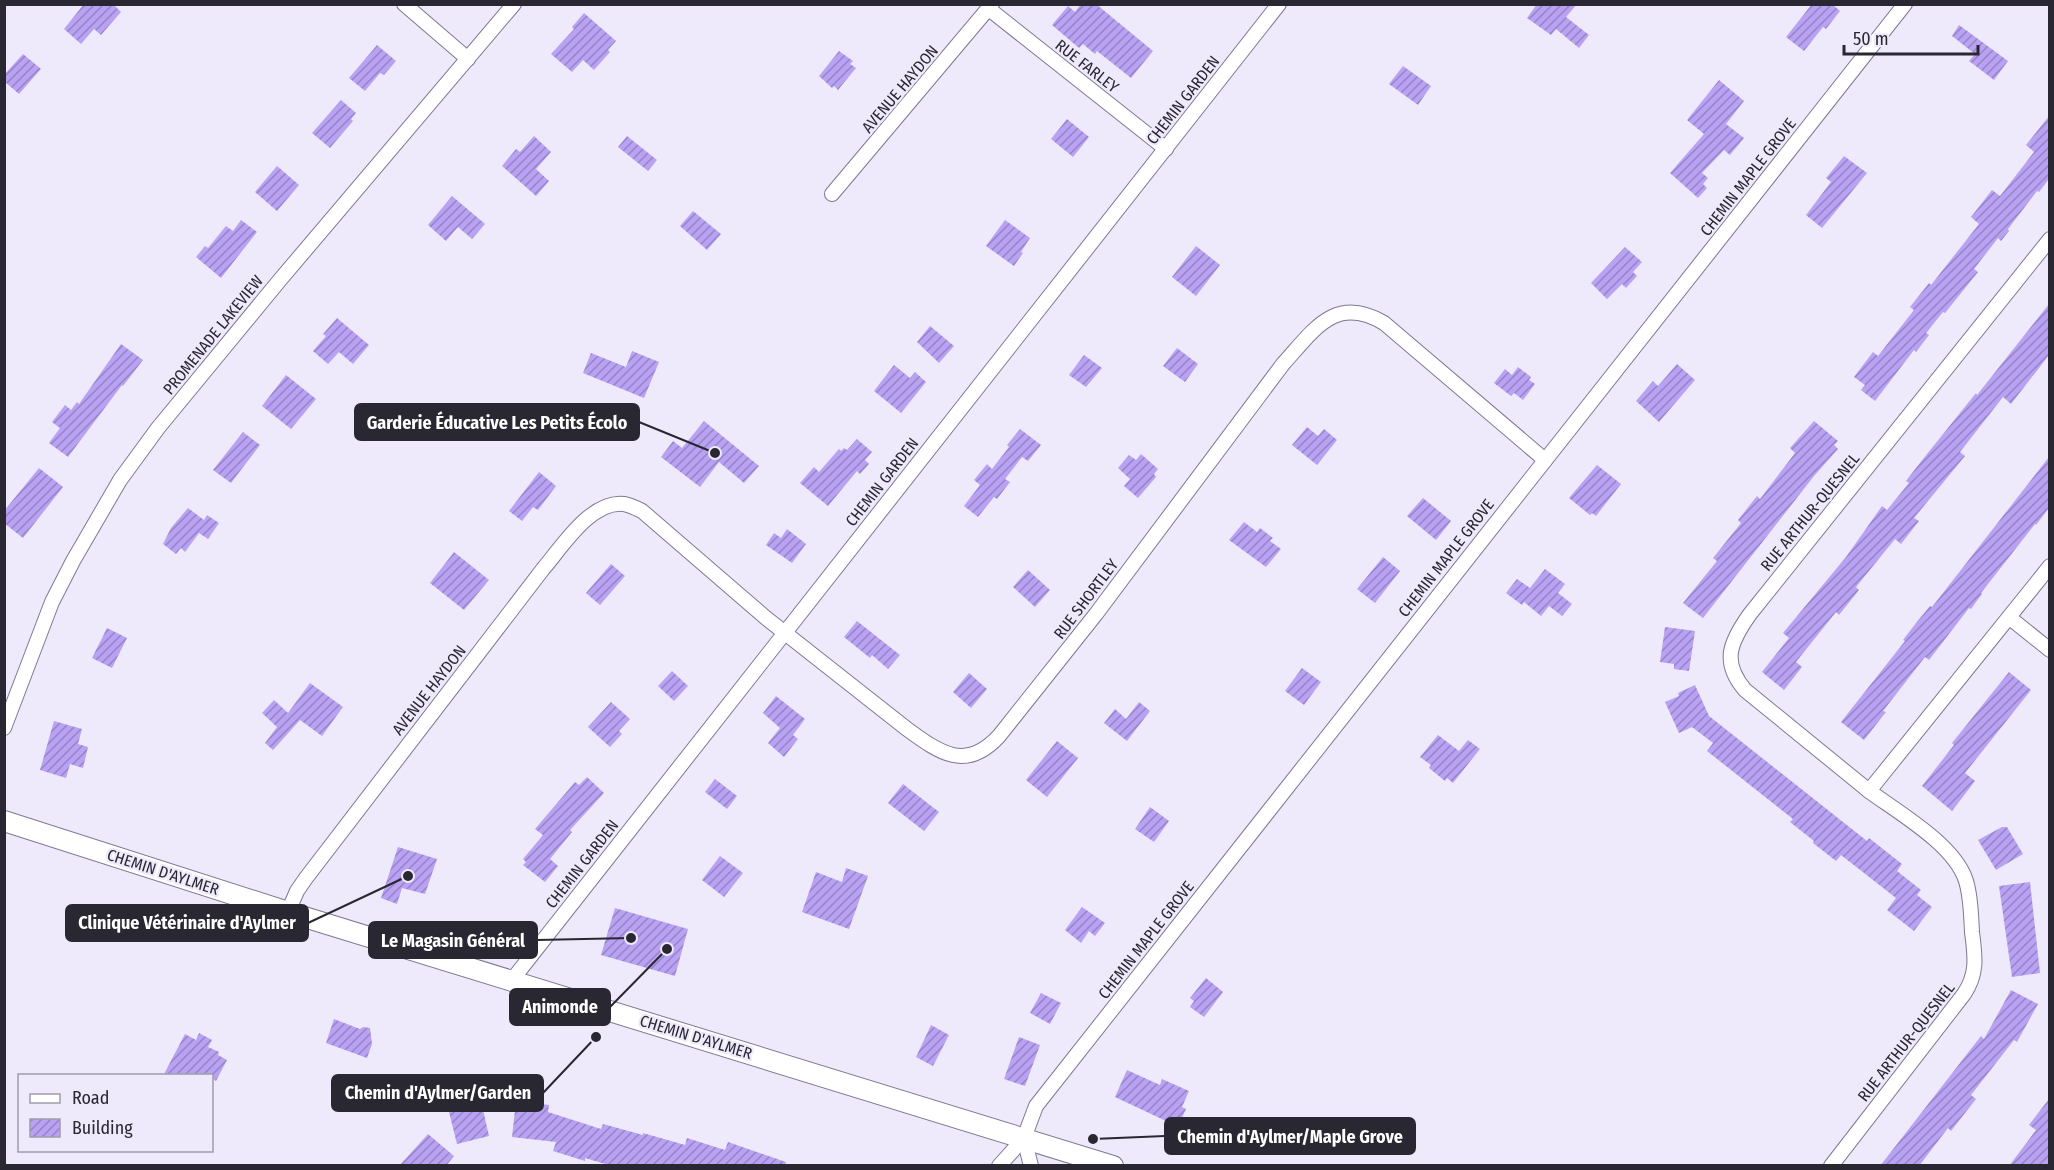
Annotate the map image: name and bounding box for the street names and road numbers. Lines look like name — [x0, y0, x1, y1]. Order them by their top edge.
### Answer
street label: RUE FARLEY — [1052, 35, 1122, 97]
street label: AVENUE HAYDON — [858, 41, 942, 137]
street label: CHEMIN GARDEN — [1143, 52, 1223, 148]
street label: CHEMIN MAPLE GROVE — [1696, 114, 1800, 240]
street label: PROMENADE LAKEVIEW — [159, 272, 267, 398]
street label: CHEMIN GARDEN — [842, 434, 922, 530]
street label: RUE ARTHUR-QUESNEL — [1757, 449, 1863, 575]
street label: CHEMIN MAPLE GROVE — [1394, 495, 1498, 621]
street label: RUE SHORTLEY — [1050, 555, 1122, 643]
street label: AVENUE HAYDON — [388, 641, 470, 739]
street label: CHEMIN GARDEN — [542, 816, 622, 912]
street label: CHEMIN D'AYLMER — [105, 845, 222, 899]
street label: CHEMIN MAPLE GROVE — [1094, 877, 1198, 1003]
street label: RUE ARTHUR-QUESNEL — [1854, 979, 1958, 1105]
street label: CHEMIN D'AYLMER — [637, 1011, 755, 1063]

